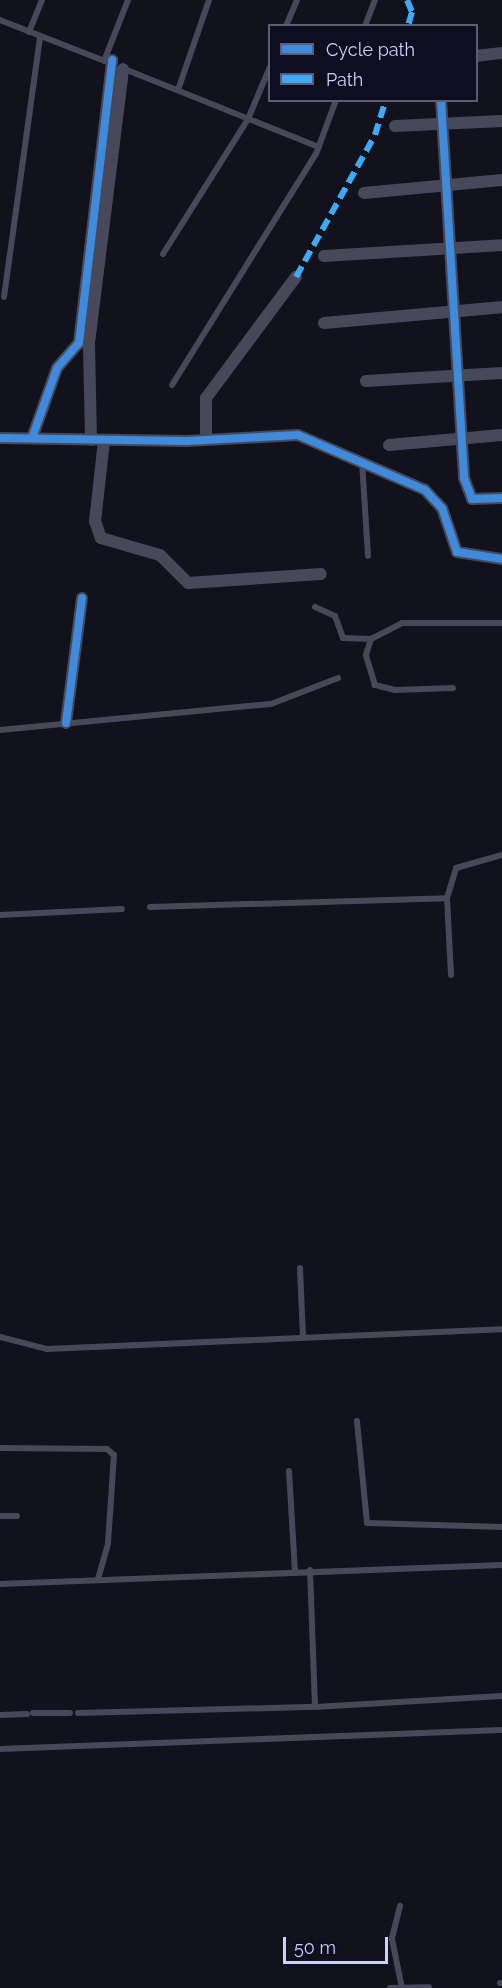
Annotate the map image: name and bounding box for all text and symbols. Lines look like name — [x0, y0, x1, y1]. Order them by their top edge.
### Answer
legend — [268, 24, 478, 102]
text: Cycle path — [326, 39, 415, 60]
text: Path — [326, 69, 363, 90]
scale bar — [286, 1925, 391, 1963]
text: 50 m — [294, 1937, 336, 1958]

